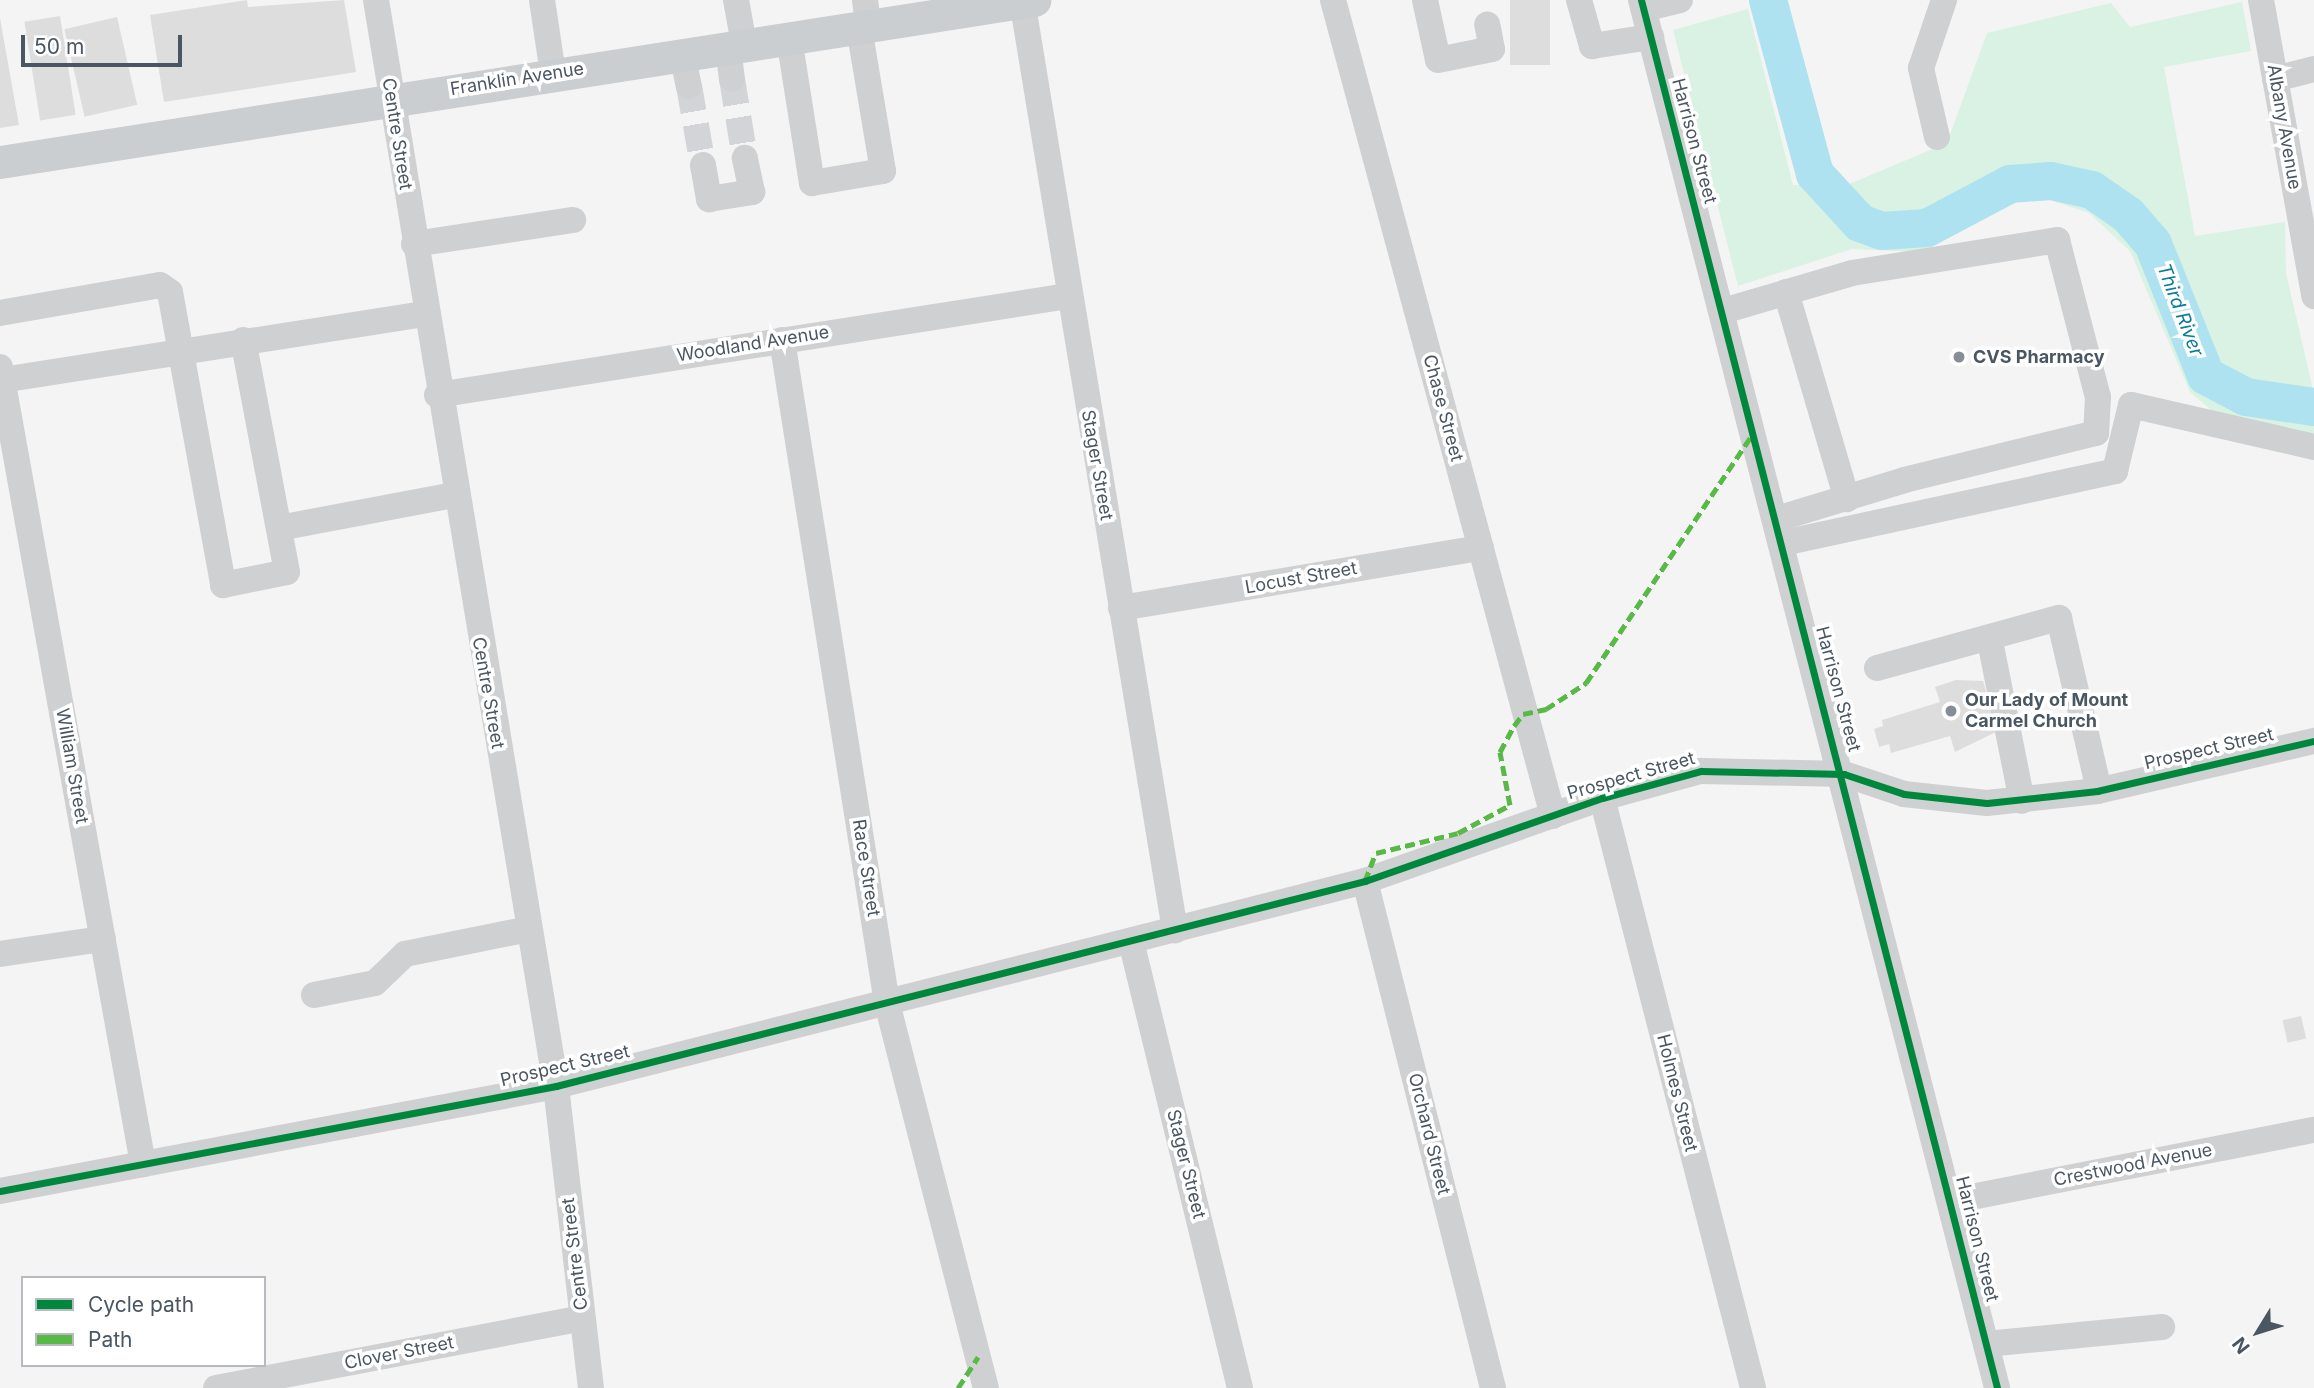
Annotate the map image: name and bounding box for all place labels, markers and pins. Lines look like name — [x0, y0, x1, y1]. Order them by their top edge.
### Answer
place label: CVS Pharmacy — [1973, 346, 2105, 368]
marker: CVS Pharmacy — [1951, 349, 1967, 365]
place label: Our Lady of Mount Carmel Church — [1965, 690, 2128, 732]
marker: Our Lady of Mount Carmel Church — [1943, 703, 1959, 719]

